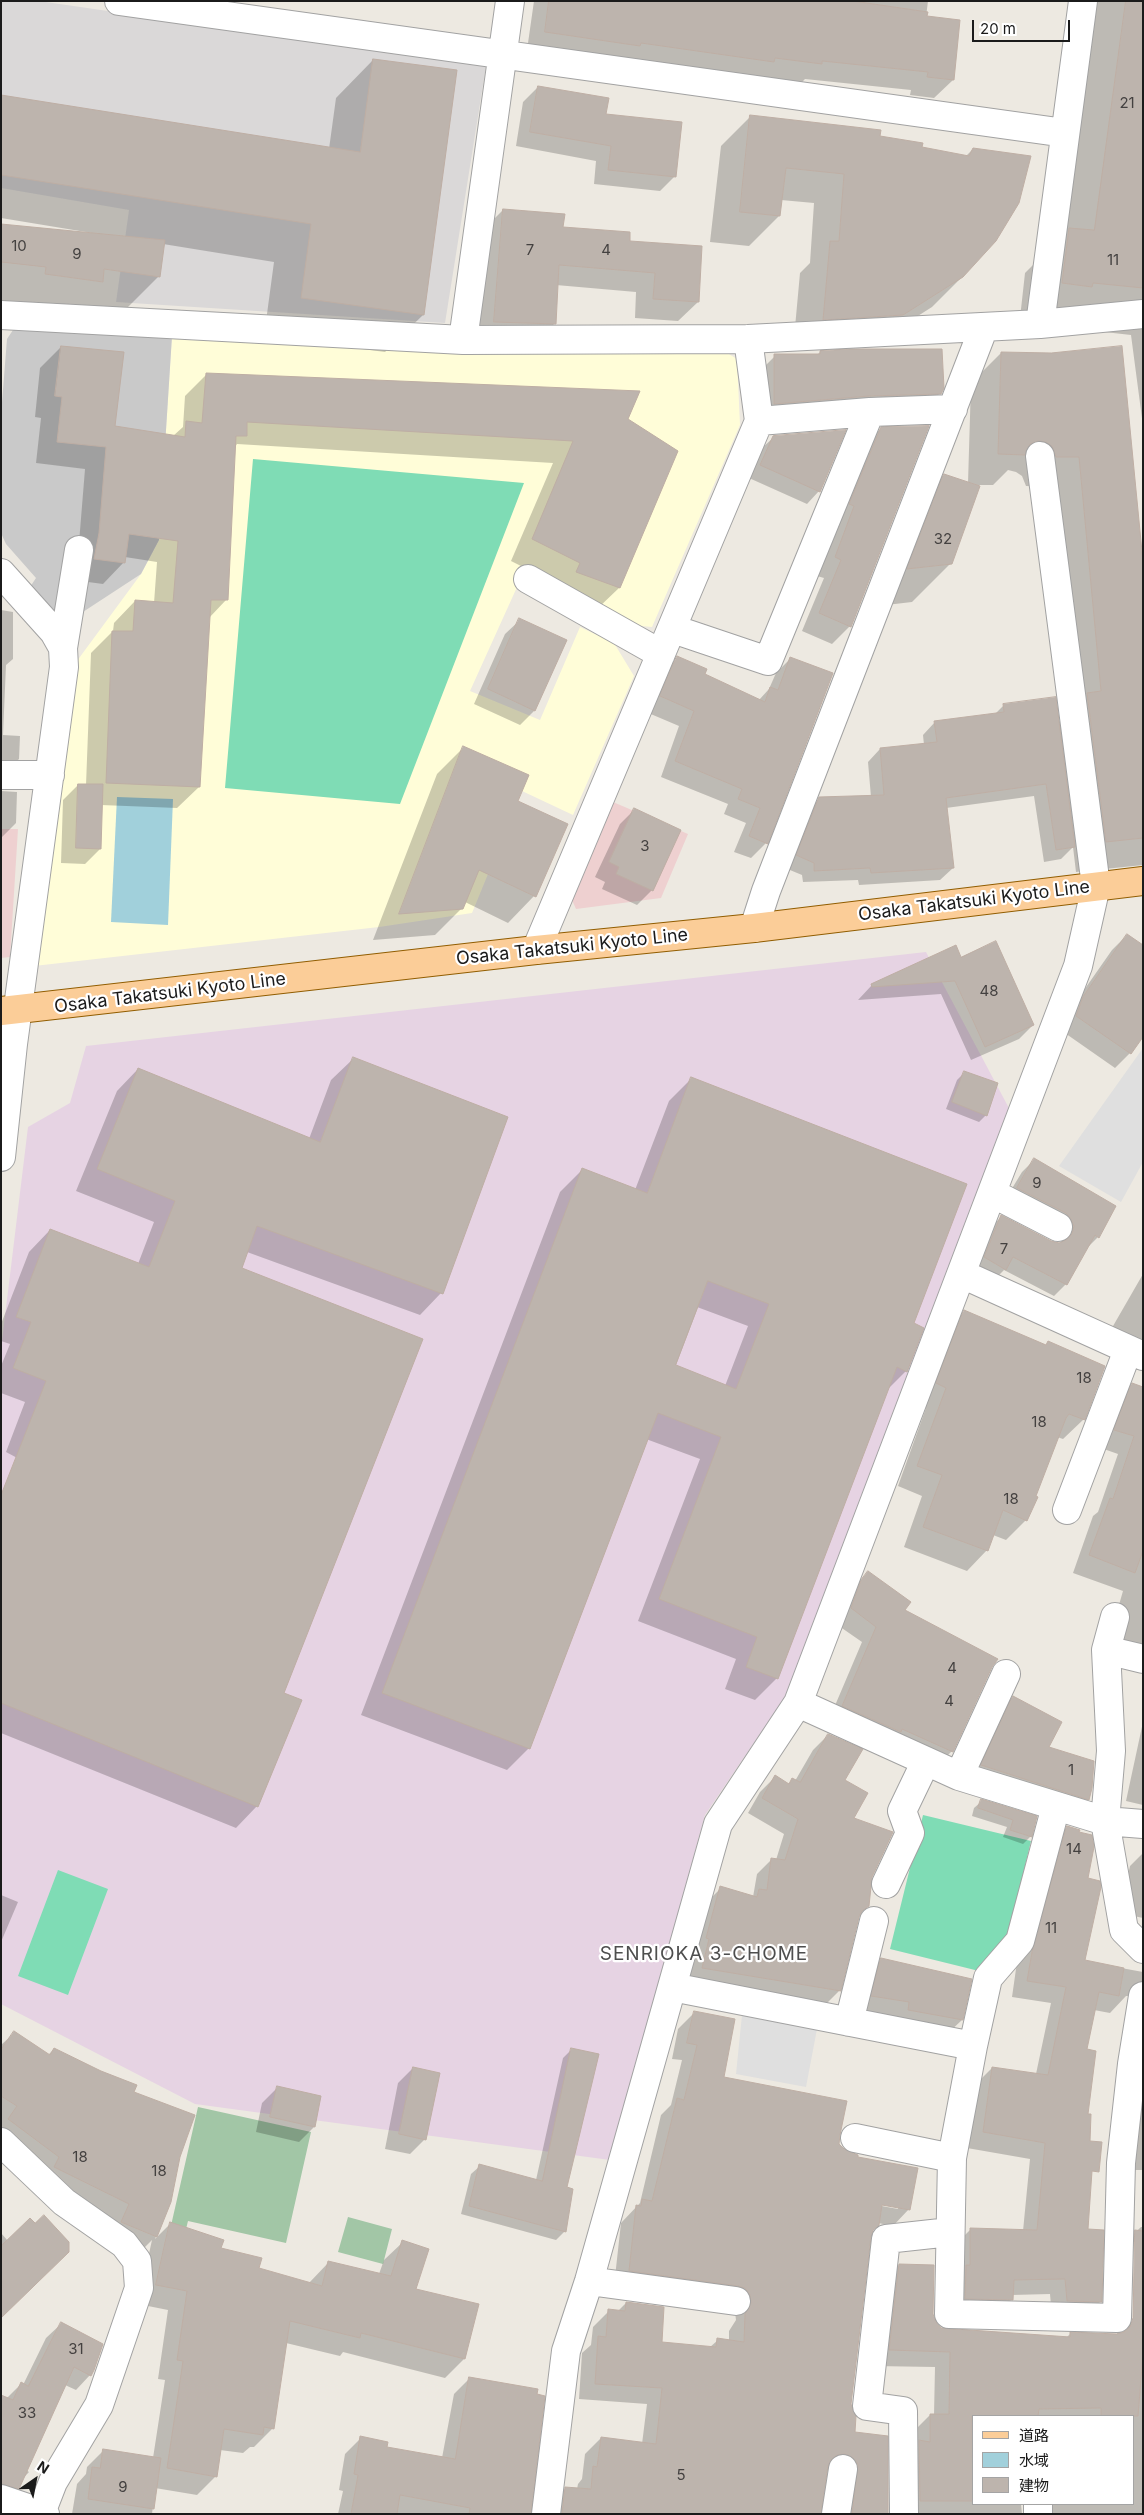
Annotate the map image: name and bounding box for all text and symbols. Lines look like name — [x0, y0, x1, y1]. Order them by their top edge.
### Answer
scale bar — [974, 10, 1072, 42]
text: 20 m — [980, 19, 1016, 38]
house number: 21 — [1119, 94, 1135, 112]
house number: 10 — [11, 237, 27, 255]
house number: 7 — [526, 241, 534, 259]
house number: 4 — [601, 241, 611, 259]
house number: 9 — [72, 245, 82, 263]
house number: 11 — [1107, 251, 1119, 269]
house number: 32 — [934, 530, 952, 548]
house number: 3 — [640, 837, 650, 855]
street label: Osaka Takatsuki Kyoto Line — [857, 876, 1091, 926]
street label: Osaka Takatsuki Kyoto Line — [455, 924, 689, 970]
street label: Osaka Takatsuki Kyoto Line — [53, 968, 287, 1018]
house number: 48 — [980, 982, 998, 1000]
house number: 9 — [1032, 1174, 1042, 1192]
house number: 7 — [1000, 1240, 1008, 1258]
house number: 18 — [1076, 1369, 1092, 1387]
house number: 18 — [1031, 1413, 1047, 1431]
house number: 18 — [1003, 1490, 1019, 1508]
house number: 4 — [947, 1659, 957, 1677]
house number: 4 — [944, 1692, 954, 1710]
house number: 1 — [1068, 1761, 1074, 1779]
house number: 14 — [1066, 1840, 1082, 1858]
house number: 11 — [1045, 1919, 1057, 1937]
district label: SENRIOKA 3-CHOME — [598, 1943, 810, 1965]
house number: 18 — [72, 2148, 88, 2166]
house number: 18 — [151, 2162, 167, 2180]
house number: 31 — [68, 2340, 84, 2358]
house number: 33 — [18, 2404, 36, 2422]
legend — [972, 2415, 1134, 2505]
text: 道路 — [1019, 2426, 1049, 2445]
text: 水域 — [1019, 2451, 1049, 2470]
north arrow — [10, 2455, 60, 2505]
text: N — [34, 2457, 53, 2477]
house number: 5 — [676, 2466, 686, 2484]
text: 建物 — [1019, 2476, 1049, 2495]
house number: 9 — [118, 2478, 128, 2496]

